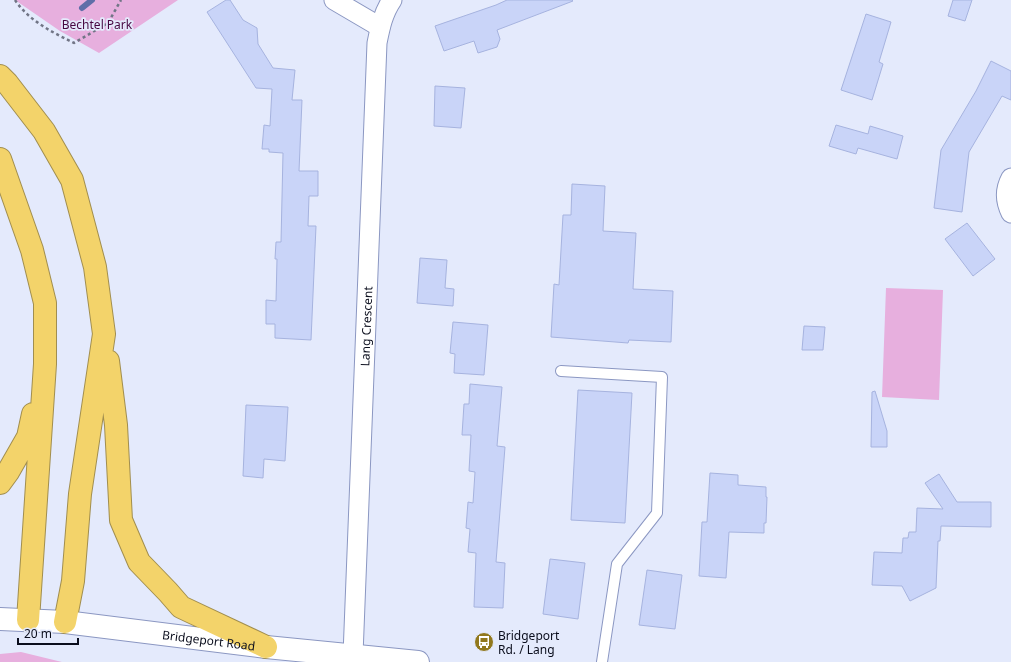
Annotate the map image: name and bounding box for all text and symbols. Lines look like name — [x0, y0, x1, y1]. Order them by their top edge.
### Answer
park label: Bechtel Park — [62, 16, 133, 33]
street label: Lang Crescent — [356, 285, 376, 367]
scale bar — [18, 620, 78, 646]
text: 20 m — [24, 625, 52, 642]
street label: Bridgeport Road — [161, 626, 256, 654]
place label: Bridgeport Rd. / Lang — [498, 627, 560, 658]
bus stop icon: Bridgeport Rd. / Lang — [473, 631, 495, 653]

